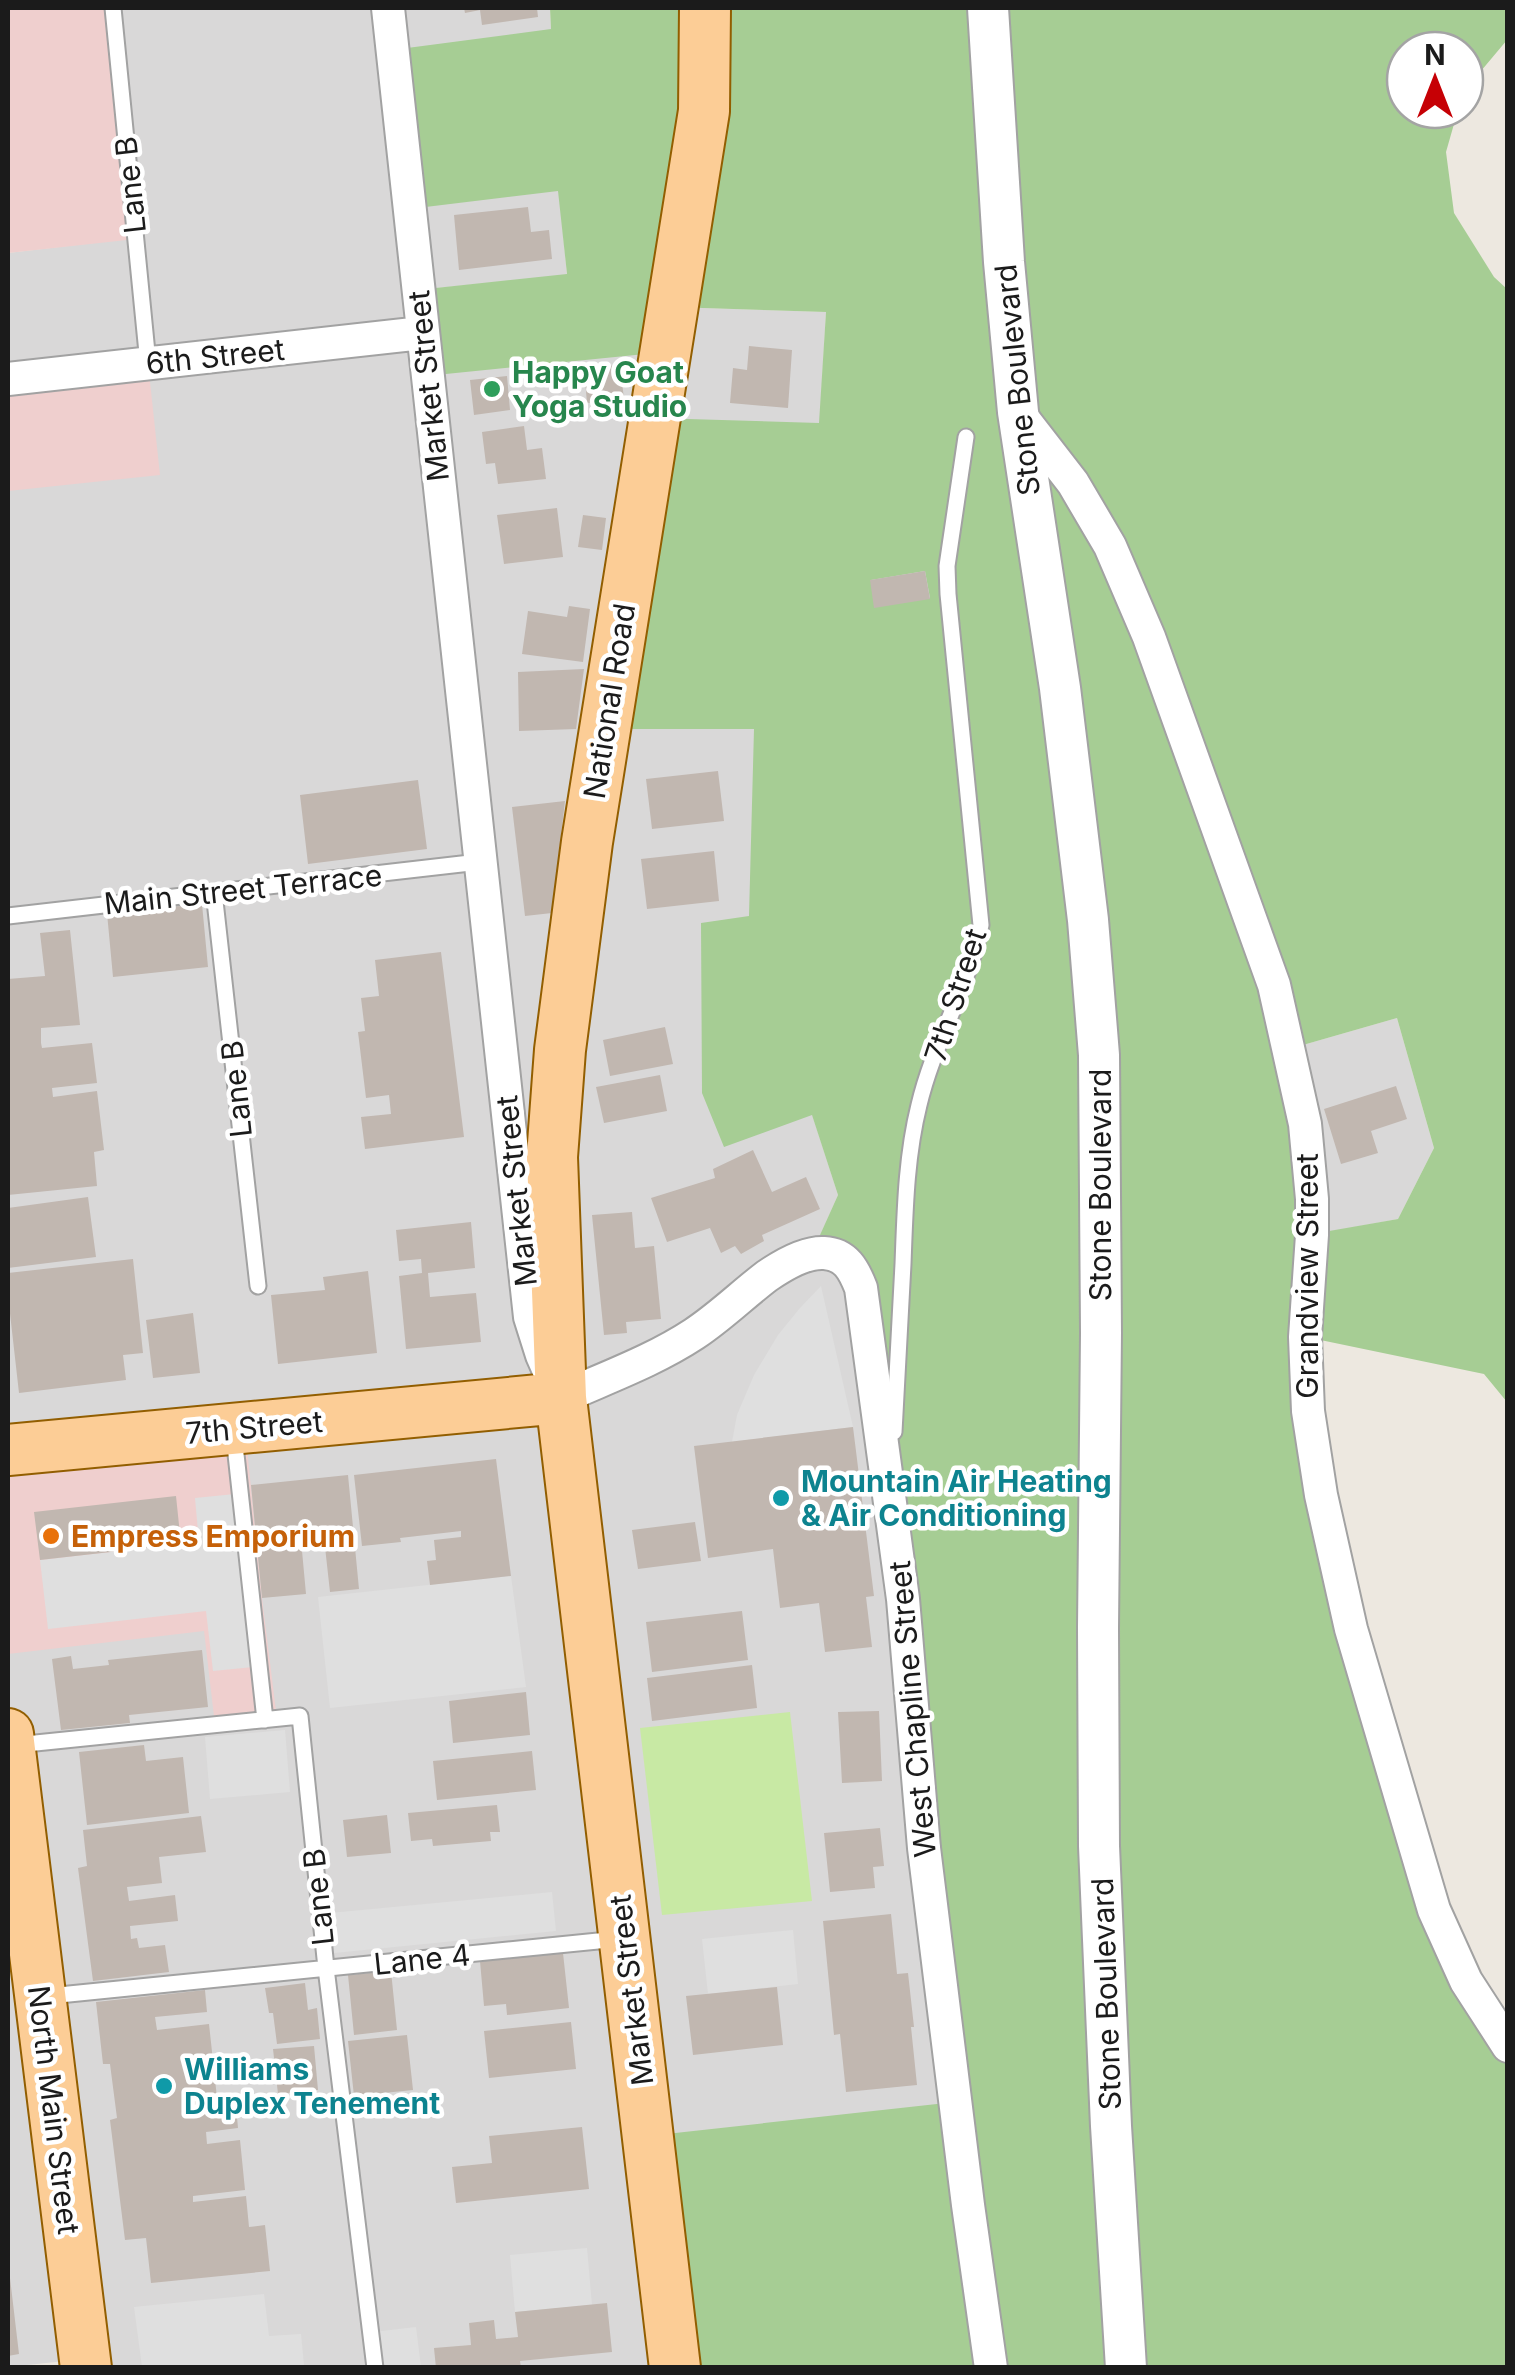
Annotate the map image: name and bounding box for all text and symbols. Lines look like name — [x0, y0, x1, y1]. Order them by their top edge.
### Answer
north arrow — [1385, 30, 1485, 130]
text: N — [1424, 38, 1446, 72]
street label: Lane B — [107, 135, 153, 235]
street label: Stone Boulevard — [987, 262, 1047, 498]
street label: Market Street — [400, 289, 456, 483]
street label: 6th Street — [144, 331, 286, 381]
place label: Happy Goat Yoga Studio — [512, 354, 687, 424]
marker: Happy Goat Yoga Studio — [481, 378, 503, 400]
street label: National Road — [576, 601, 642, 801]
street label: Main Street Terrace — [102, 856, 384, 922]
street label: 7th Street — [917, 924, 993, 1066]
street label: Lane B — [213, 1039, 259, 1139]
street label: Stone Boulevard — [1082, 1069, 1118, 1301]
street label: Market Street — [488, 1094, 544, 1288]
street label: Grandview Street — [1289, 1153, 1325, 1399]
street label: 7th Street — [184, 1403, 324, 1451]
place label: Mountain Air Heating & Air Conditioning — [801, 1463, 1112, 1533]
marker: Mountain Air Heating & Air Conditioning — [770, 1487, 792, 1509]
place label: Empress Emporium — [71, 1518, 355, 1554]
marker: Empress Emporium — [40, 1525, 62, 1547]
street label: West Chapline Street — [881, 1559, 943, 1859]
street label: Lane B — [295, 1847, 341, 1947]
street label: Stone Boulevard — [1084, 1877, 1128, 2111]
street label: Market Street — [601, 1892, 661, 2087]
street label: Lane 4 — [372, 1936, 472, 1982]
street label: North Main Street — [21, 1984, 87, 2237]
place label: Williams Duplex Tenement — [184, 2051, 440, 2121]
marker: Williams Duplex Tenement — [153, 2075, 175, 2097]

